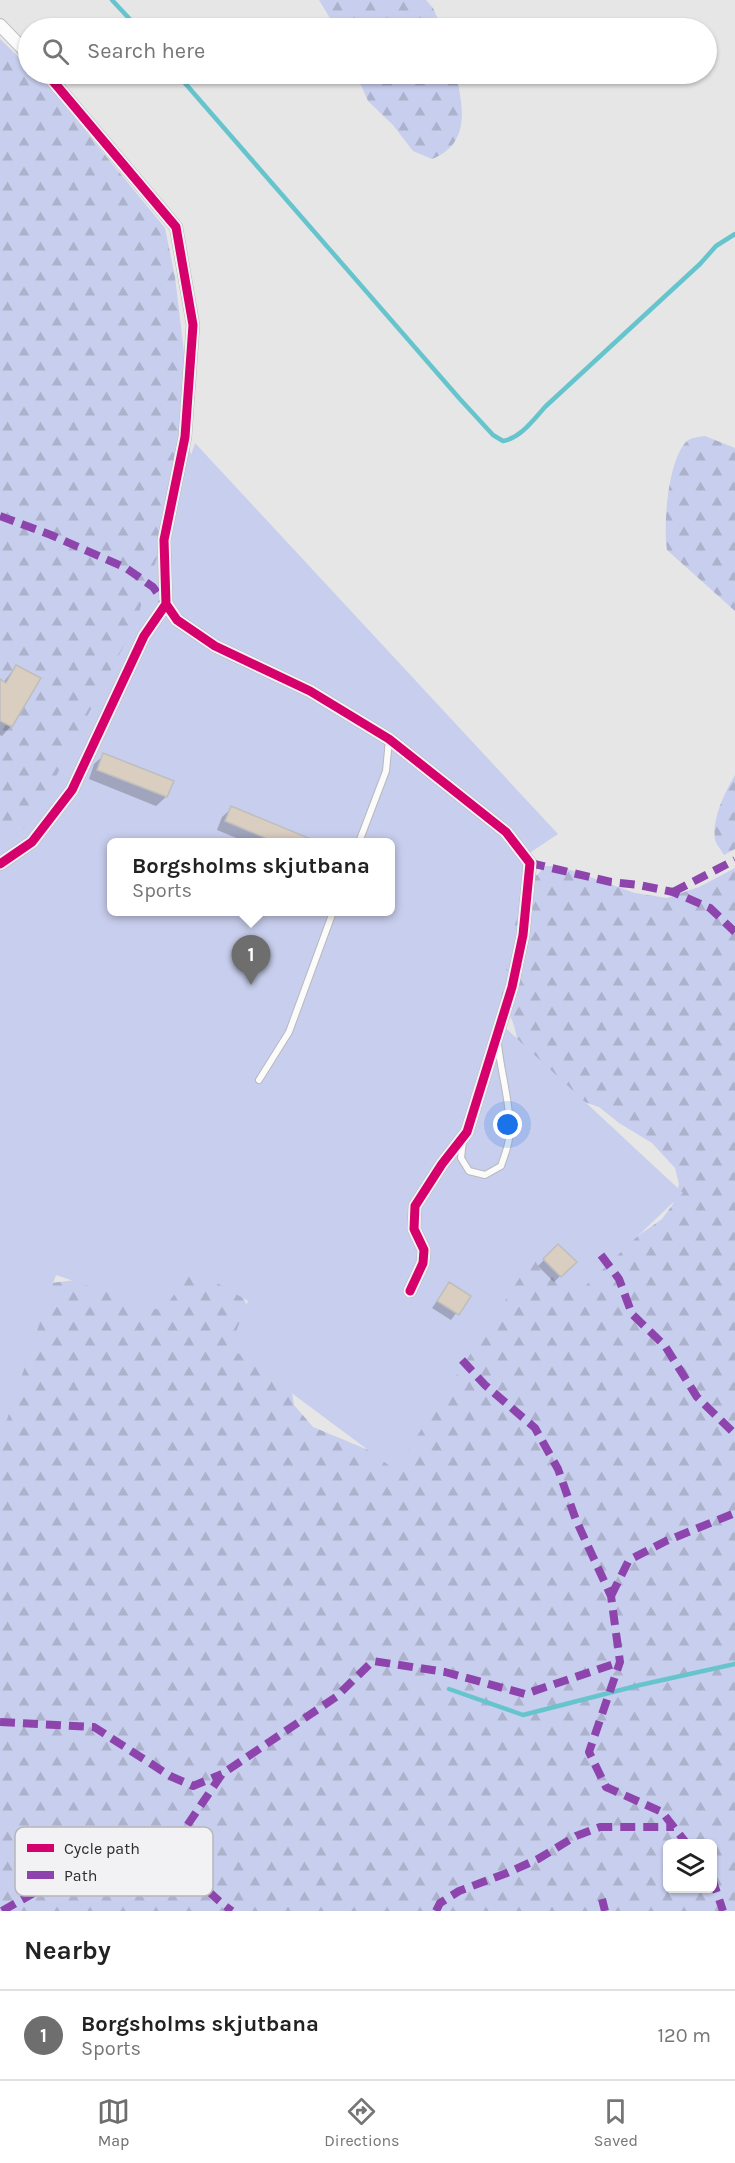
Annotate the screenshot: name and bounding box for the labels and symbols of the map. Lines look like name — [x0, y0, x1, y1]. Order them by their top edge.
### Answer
pin: 1 — [232, 936, 270, 985]
your location — [493, 1110, 522, 1139]
legend — [15, 1827, 213, 1896]
text: Cycle path — [64, 1839, 140, 1858]
text: Path — [64, 1866, 97, 1885]

